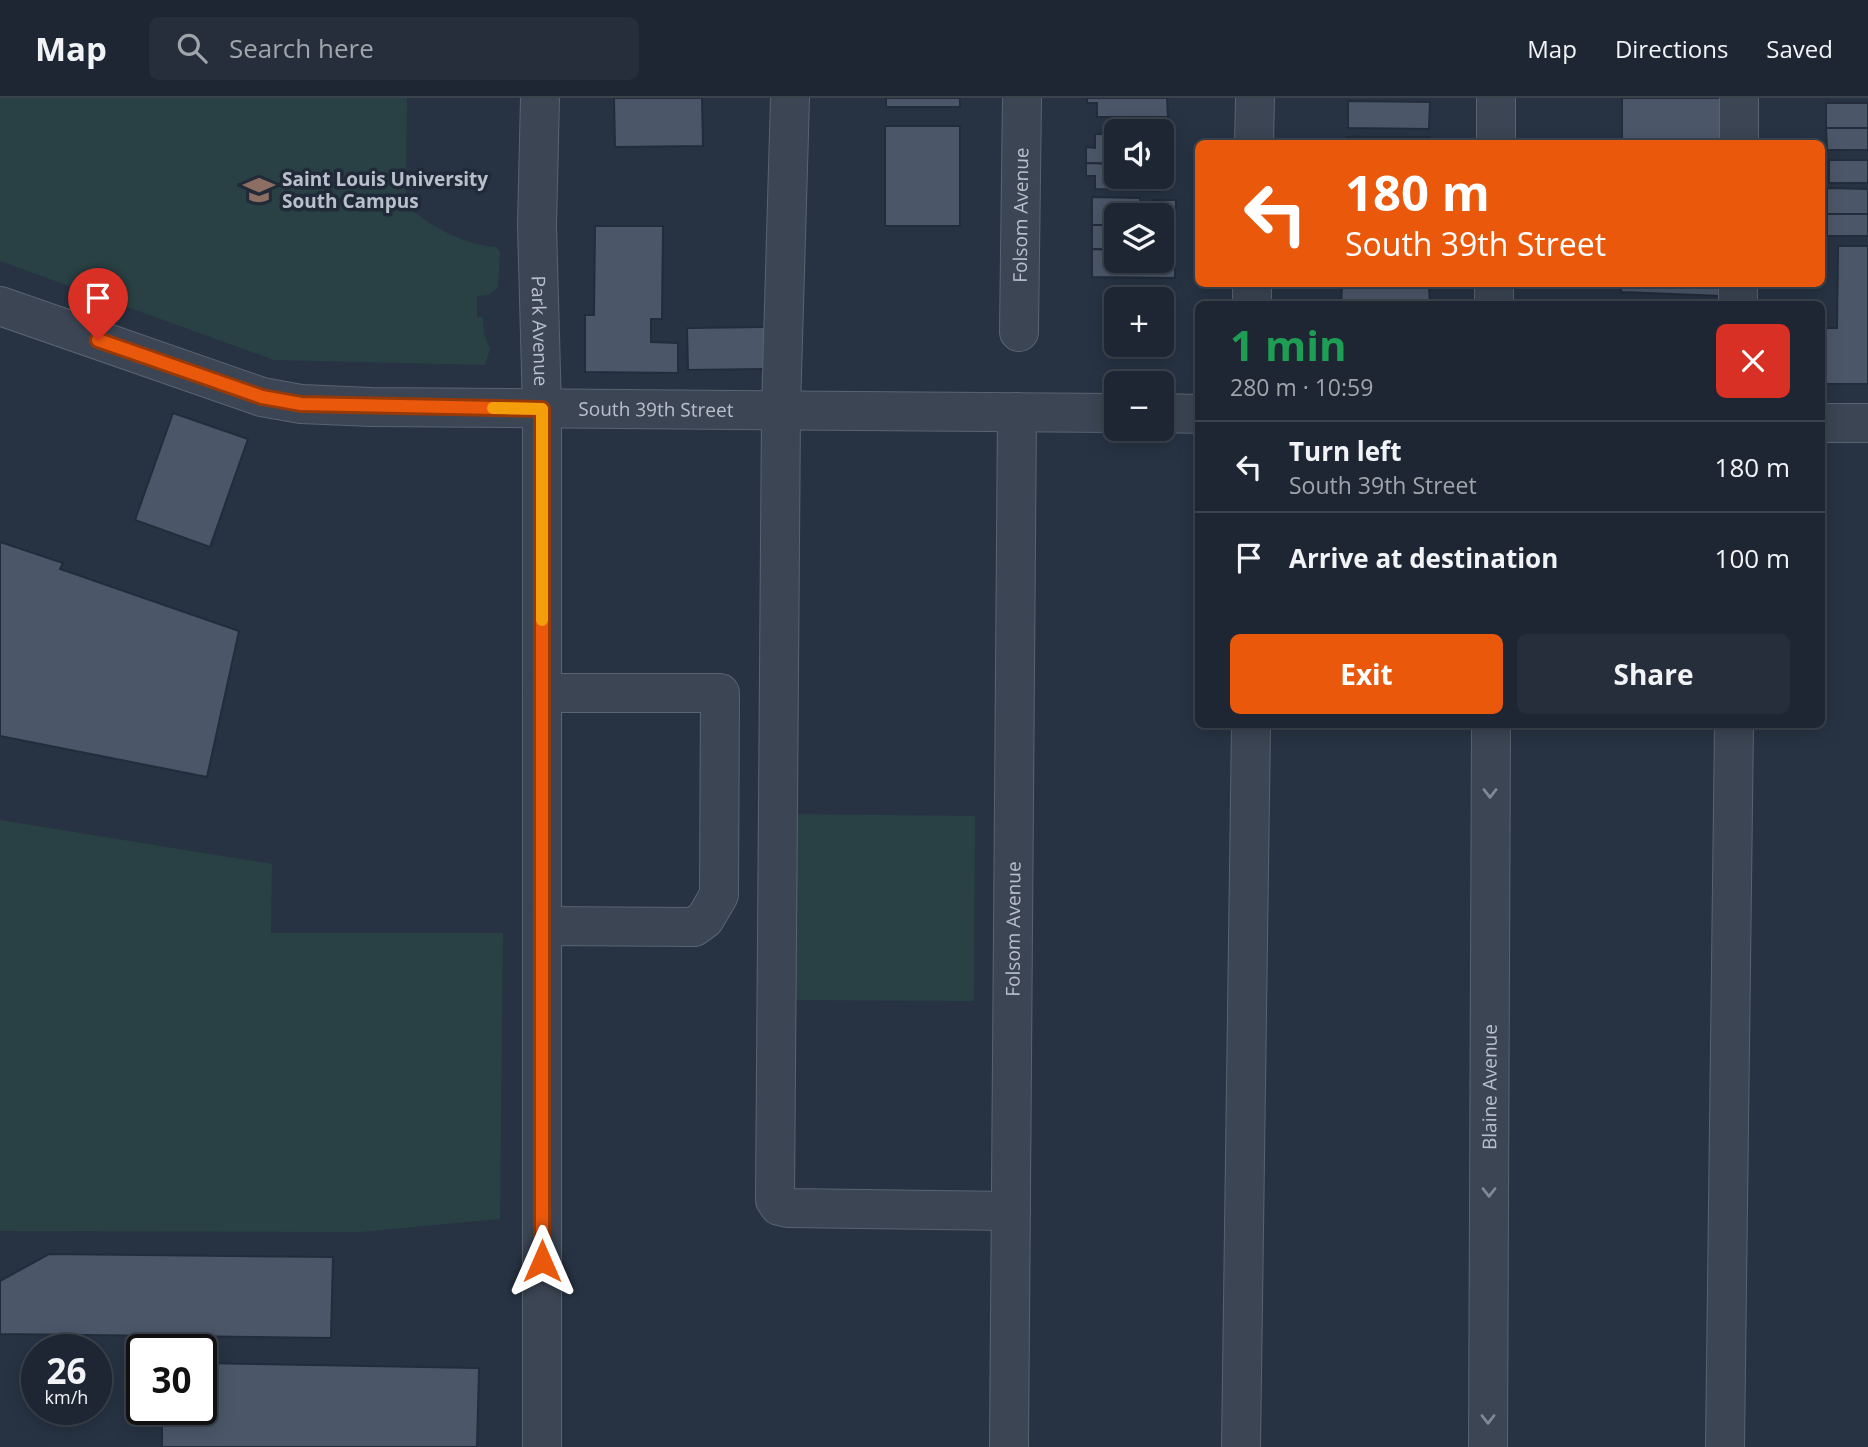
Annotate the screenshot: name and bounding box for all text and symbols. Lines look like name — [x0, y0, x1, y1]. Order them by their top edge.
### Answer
search box — [149, 17, 639, 80]
text: Map — [35, 26, 107, 71]
icon: search — [173, 29, 211, 67]
text: Search here — [229, 30, 374, 66]
text: Map — [1527, 32, 1577, 65]
text: Directions — [1615, 32, 1728, 65]
text: Saved — [1766, 32, 1833, 65]
map controls — [1104, 119, 1174, 441]
button: sound — [1104, 119, 1174, 189]
street label: Folsom Avenue — [1007, 147, 1034, 283]
text: 180 m — [1345, 159, 1490, 225]
place label: Saint Louis University South Campus — [282, 166, 488, 214]
icon: left — [1230, 168, 1321, 259]
school or university icon: Saint Louis University South Campus — [242, 173, 276, 207]
button: layers — [1104, 203, 1174, 273]
text: South 39th Street — [1345, 222, 1606, 265]
pin — [68, 268, 128, 340]
street label: Park Avenue — [525, 275, 554, 387]
icon: arrive — [79, 279, 117, 317]
button: + — [1104, 287, 1174, 357]
text: 1 min — [1230, 316, 1347, 373]
button: close — [1716, 324, 1790, 398]
button: − — [1104, 371, 1174, 441]
text: 280 m · 10:59 — [1230, 371, 1373, 403]
street label: South 39th Street — [578, 396, 734, 423]
text: Turn left — [1289, 433, 1401, 469]
icon: left — [1230, 448, 1268, 486]
text: 180 m — [1715, 449, 1790, 485]
text: South 39th Street — [1289, 469, 1477, 501]
icon: arrive — [1230, 539, 1268, 577]
text: Arrive at destination — [1289, 540, 1558, 576]
text: 100 m — [1715, 540, 1790, 576]
button: Exit — [1230, 634, 1503, 714]
button: Share — [1517, 634, 1790, 714]
one-way arrow — [1482, 788, 1498, 798]
street label: Folsom Avenue — [999, 861, 1027, 997]
street label: Blaine Avenue — [1476, 1024, 1503, 1150]
one-way arrow — [1481, 1187, 1497, 1197]
position arrow — [505, 1224, 579, 1298]
speed limit sign: 30 — [126, 1334, 217, 1425]
text: 26 — [46, 1347, 87, 1394]
text: km/h — [45, 1385, 88, 1409]
one-way arrow — [1480, 1414, 1496, 1425]

